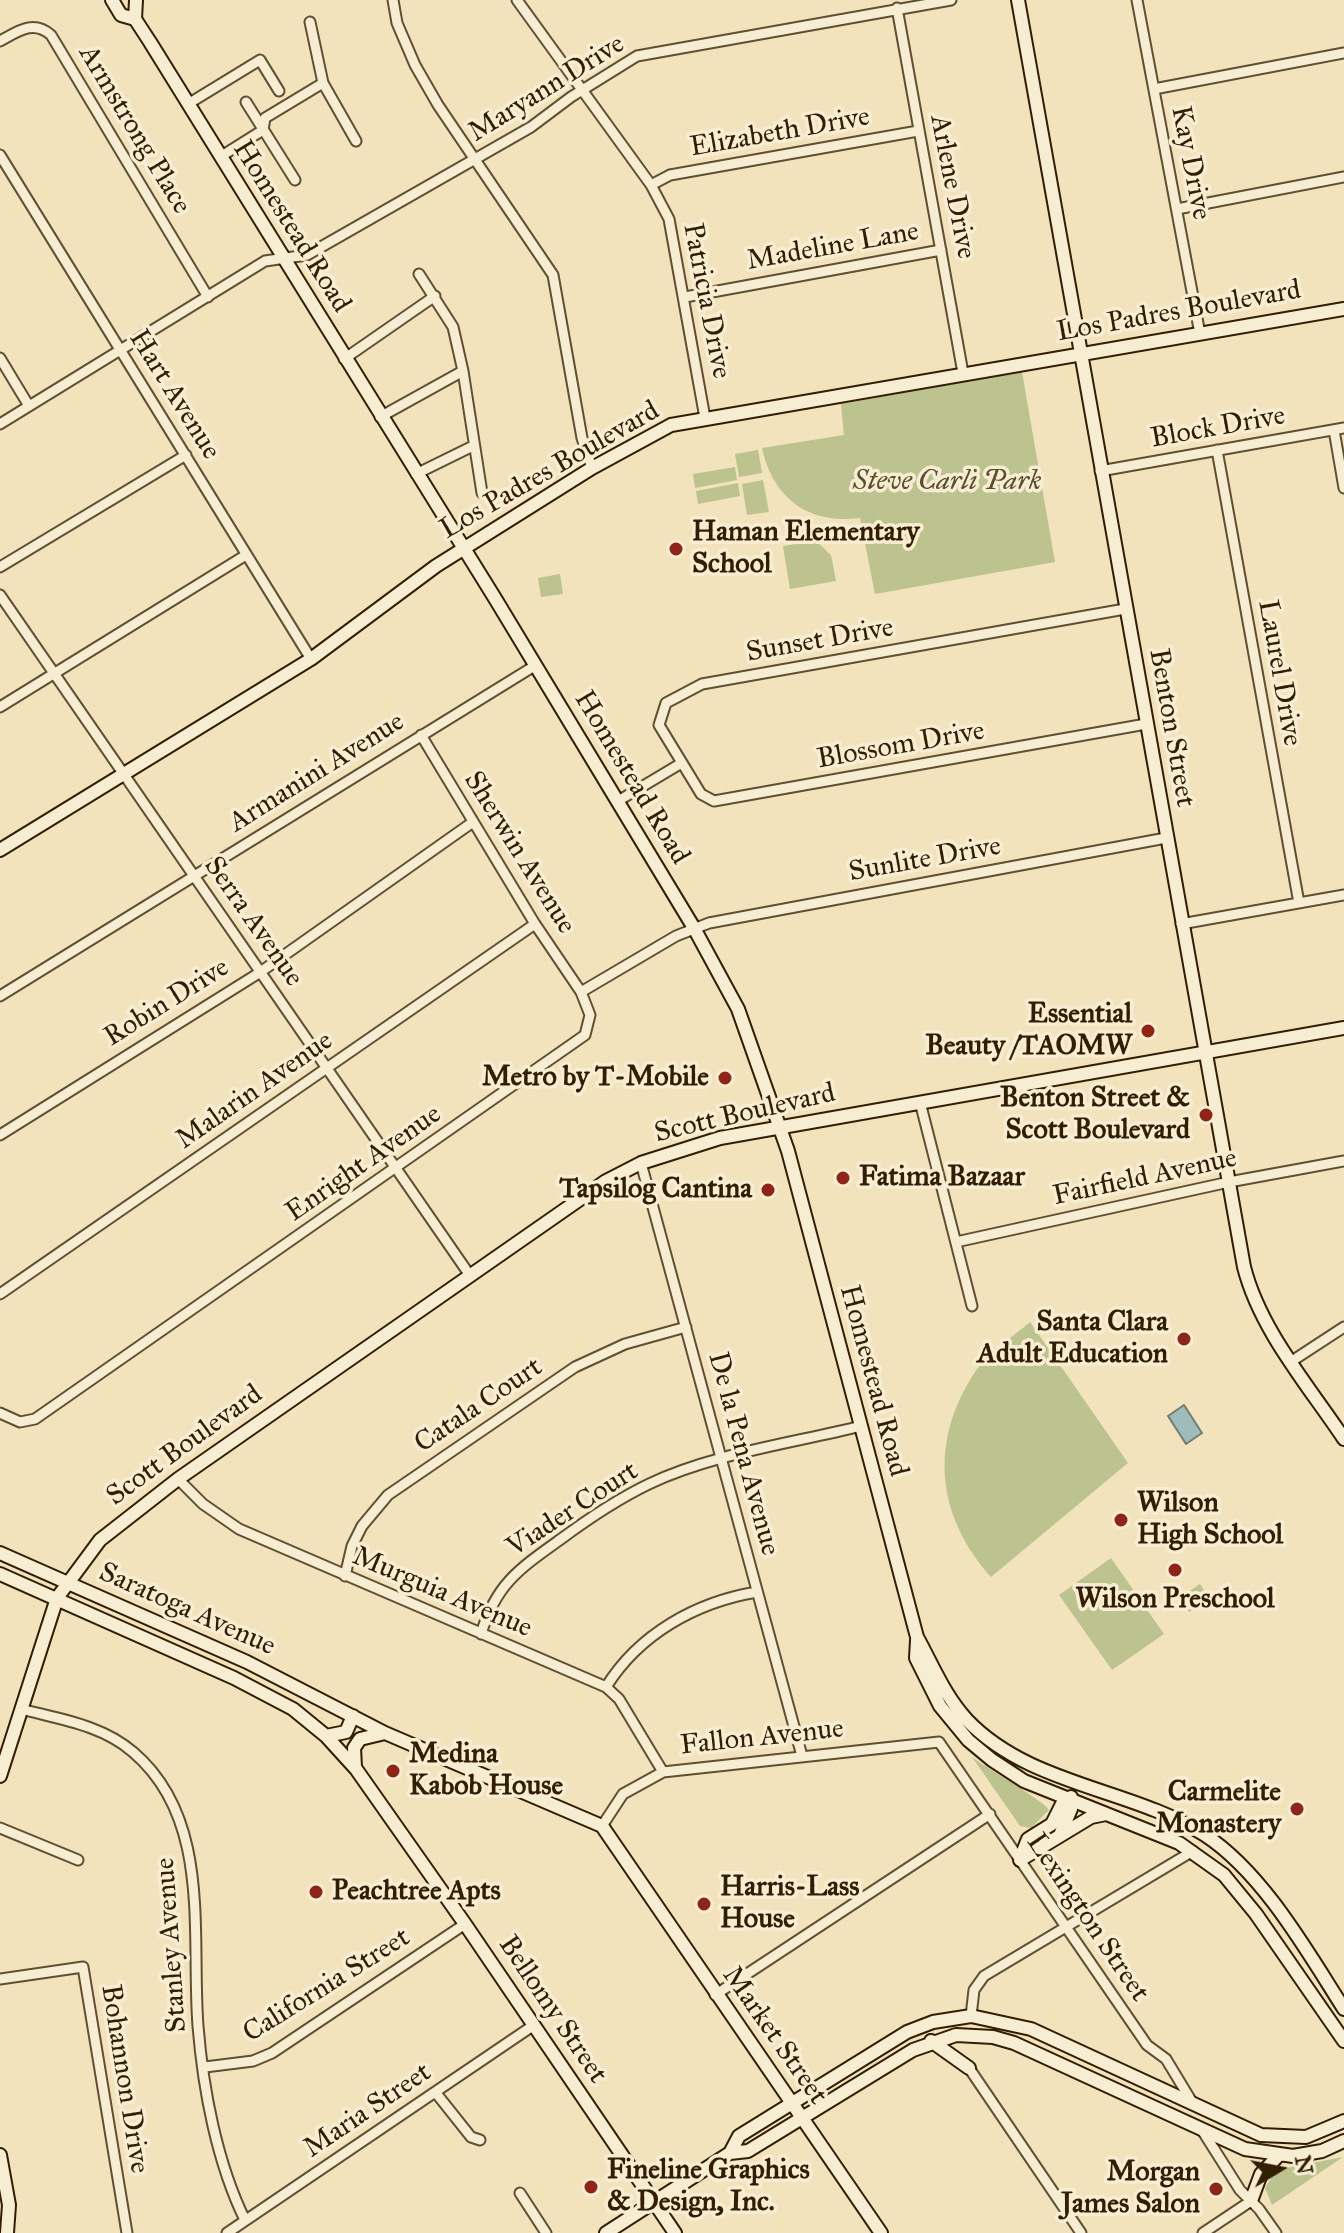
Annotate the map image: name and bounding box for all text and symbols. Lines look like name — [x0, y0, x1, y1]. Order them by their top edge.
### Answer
street label: Maryann Drive — [463, 28, 631, 150]
street label: Armstrong Place — [70, 40, 198, 220]
street label: Elizabeth Drive — [688, 101, 872, 165]
street label: Kay Drive — [1163, 103, 1217, 223]
street label: Arlene Drive — [922, 112, 982, 262]
street label: Homestead Road — [225, 135, 357, 319]
street label: Madeline Lane — [744, 215, 922, 279]
street label: Patricia Drive — [674, 221, 738, 381]
street label: Los Padres Boulevard — [1054, 274, 1304, 350]
street label: Hart Avenue — [121, 324, 227, 466]
street label: Los Padres Boulevard — [435, 395, 665, 547]
street label: Block Drive — [1148, 400, 1288, 456]
park label: Steve Carli Park — [853, 465, 1041, 499]
place label: Haman Elementary School — [692, 516, 919, 582]
marker: Haman Elementary School — [667, 540, 685, 558]
street label: Laurel Drive — [1250, 597, 1308, 749]
street label: Sunset Drive — [744, 612, 896, 670]
street label: Benton Street — [1141, 646, 1201, 810]
street label: Homestead Road — [566, 685, 696, 871]
street label: Armanini Avenue — [223, 706, 411, 840]
street label: Blossom Drive — [815, 715, 987, 777]
street label: Sherwin Avenue — [456, 766, 582, 940]
street label: Sunlite Drive — [846, 830, 1004, 890]
street label: Serra Avenue — [196, 851, 310, 993]
street label: Robin Drive — [98, 951, 236, 1055]
place label: Essential Beauty /TAOMW — [925, 998, 1132, 1064]
marker: Essential Beauty /TAOMW — [1139, 1022, 1157, 1040]
street label: Malarin Avenue — [170, 1025, 340, 1157]
place label: Metro by T-Mobile — [482, 1061, 709, 1095]
marker: Metro by T-Mobile — [716, 1069, 734, 1087]
street label: Scott Boulevard — [651, 1077, 839, 1151]
place label: Benton Street & Scott Boulevard — [1000, 1082, 1190, 1148]
street label: Enright Avenue — [280, 1098, 448, 1230]
marker: Benton Street & Scott Boulevard — [1197, 1106, 1215, 1124]
street label: Fairfield Avenue — [1050, 1142, 1240, 1214]
place label: Fatima Bazaar — [859, 1161, 1025, 1195]
marker: Fatima Bazaar — [834, 1169, 852, 1187]
place label: Tapsilog Cantina — [559, 1173, 752, 1207]
marker: Tapsilog Cantina — [759, 1181, 777, 1199]
street label: Homestead Road — [831, 1282, 915, 1480]
place label: Santa Clara Adult Education — [977, 1306, 1168, 1372]
marker: Santa Clara Adult Education — [1175, 1330, 1193, 1348]
street label: De la Pena Avenue — [700, 1349, 786, 1559]
street label: Catala Court — [409, 1351, 549, 1461]
street label: Scott Boulevard — [100, 1378, 270, 1514]
street label: Viader Court — [501, 1455, 645, 1565]
place label: Wilson High School — [1137, 1487, 1283, 1553]
marker: Wilson High School — [1112, 1511, 1130, 1529]
street label: Murguia Avenue — [347, 1540, 537, 1646]
street label: Saratoga Avenue — [94, 1556, 280, 1664]
marker: Wilson Preschool — [1166, 1561, 1184, 1579]
place label: Wilson Preschool — [1076, 1583, 1274, 1617]
street label: Fallon Avenue — [679, 1713, 845, 1763]
place label: Medina Kabob House — [409, 1738, 563, 1804]
marker: Medina Kabob House — [384, 1762, 402, 1780]
place label: Carmelite Monastery — [1156, 1776, 1281, 1842]
marker: Carmelite Monastery — [1288, 1800, 1306, 1818]
street label: Lexington Street — [1018, 1828, 1156, 2008]
street label: Stanley Avenue — [149, 1856, 195, 2034]
place label: Harris-Lass House — [720, 1871, 859, 1937]
place label: Peachtree Apts — [332, 1875, 501, 1909]
marker: Peachtree Apts — [307, 1883, 325, 1901]
marker: Harris-Lass House — [695, 1895, 713, 1913]
street label: California Street — [237, 1921, 417, 2051]
street label: Bellomy Street — [490, 1930, 614, 2090]
street label: Market Street — [714, 1960, 834, 2112]
street label: Bohannon Drive — [92, 1982, 156, 2176]
street label: Maria Street — [298, 2056, 438, 2166]
north arrow — [1240, 2129, 1320, 2209]
text: N — [1289, 2153, 1319, 2176]
place label: Fineline Graphics & Design, Inc. — [607, 2154, 810, 2220]
place label: Morgan James Salon — [1061, 2156, 1200, 2222]
marker: Fineline Graphics & Design, Inc. — [582, 2178, 600, 2196]
marker: Morgan James Salon — [1207, 2180, 1225, 2198]

